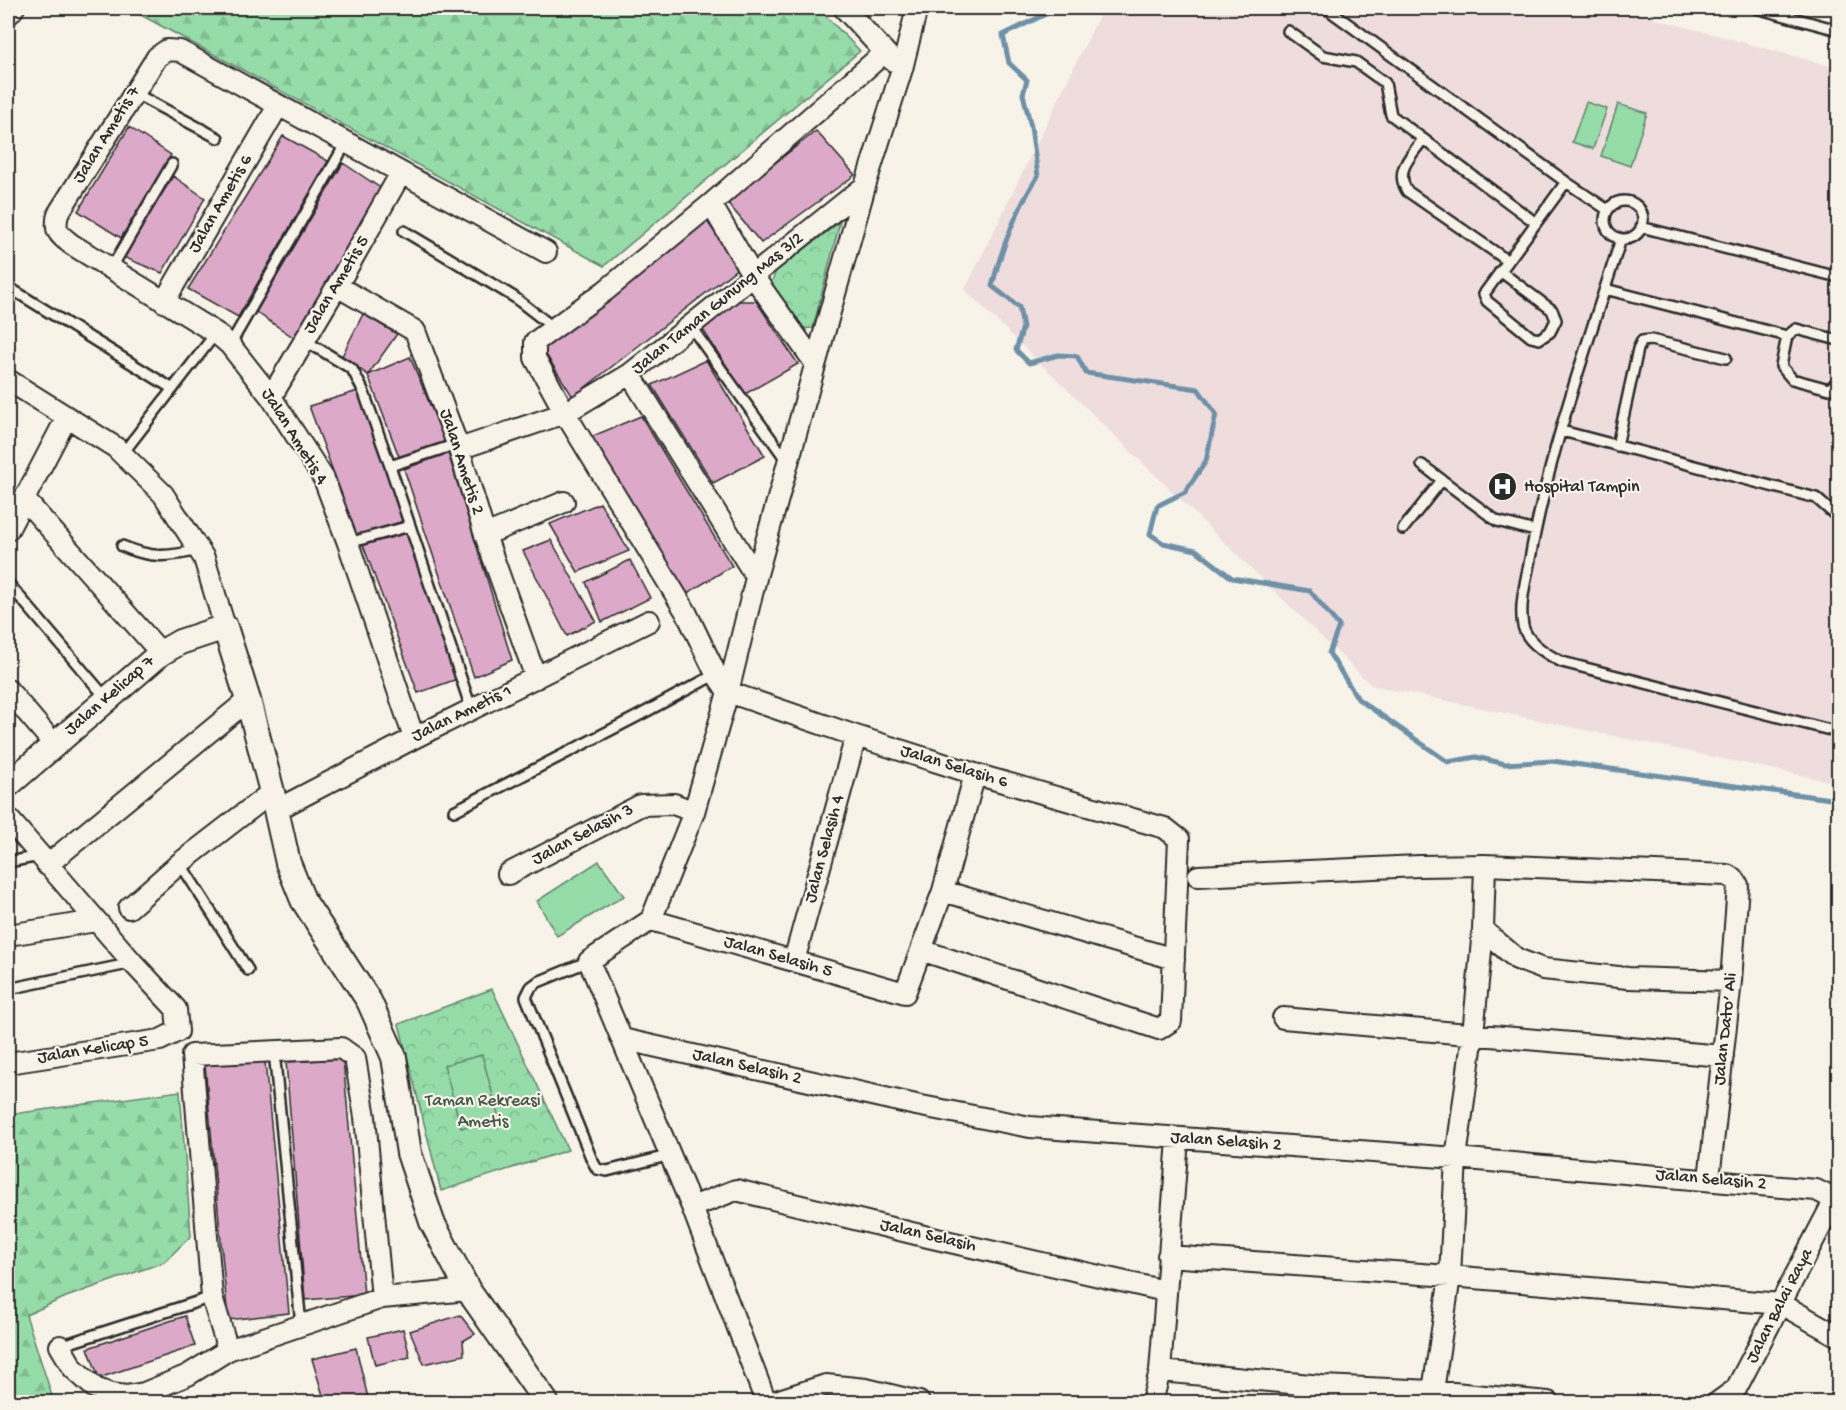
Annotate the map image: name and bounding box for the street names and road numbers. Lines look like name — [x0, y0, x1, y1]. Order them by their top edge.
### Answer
street label: Jalan Ametis 7 — [69, 82, 146, 187]
street label: Jalan Ametis 6 — [184, 150, 258, 257]
street label: Jalan Taman Gunung Mas 3/2 — [628, 228, 808, 380]
street label: Jalan Ametis 5 — [300, 232, 374, 338]
street label: Jalan Ametis 4 — [256, 385, 332, 489]
street label: Jalan Ametis 2 — [434, 406, 488, 518]
street label: Jalan Kelicap 7 — [61, 651, 160, 741]
street label: Jalan Ametis 1 — [409, 681, 515, 747]
street label: Jalan Selasih 6 — [898, 741, 1011, 794]
street label: Jalan Selasih 4 — [801, 792, 850, 905]
street label: Jalan Selasih 3 — [529, 800, 637, 870]
street label: Jalan Selasih 5 — [721, 931, 835, 983]
street label: Jalan Dato’ Ali — [1710, 972, 1742, 1086]
street label: Jalan Kelicap 5 — [36, 1031, 150, 1069]
street label: Jalan Selasih 2 — [690, 1044, 804, 1090]
street label: Jalan Selasih 2 — [1170, 1128, 1282, 1156]
street label: Jalan Selasih 2 — [1655, 1165, 1767, 1195]
street label: Jalan Selasih — [878, 1215, 978, 1257]
street label: Jalan Balai Raya — [1742, 1244, 1818, 1367]

